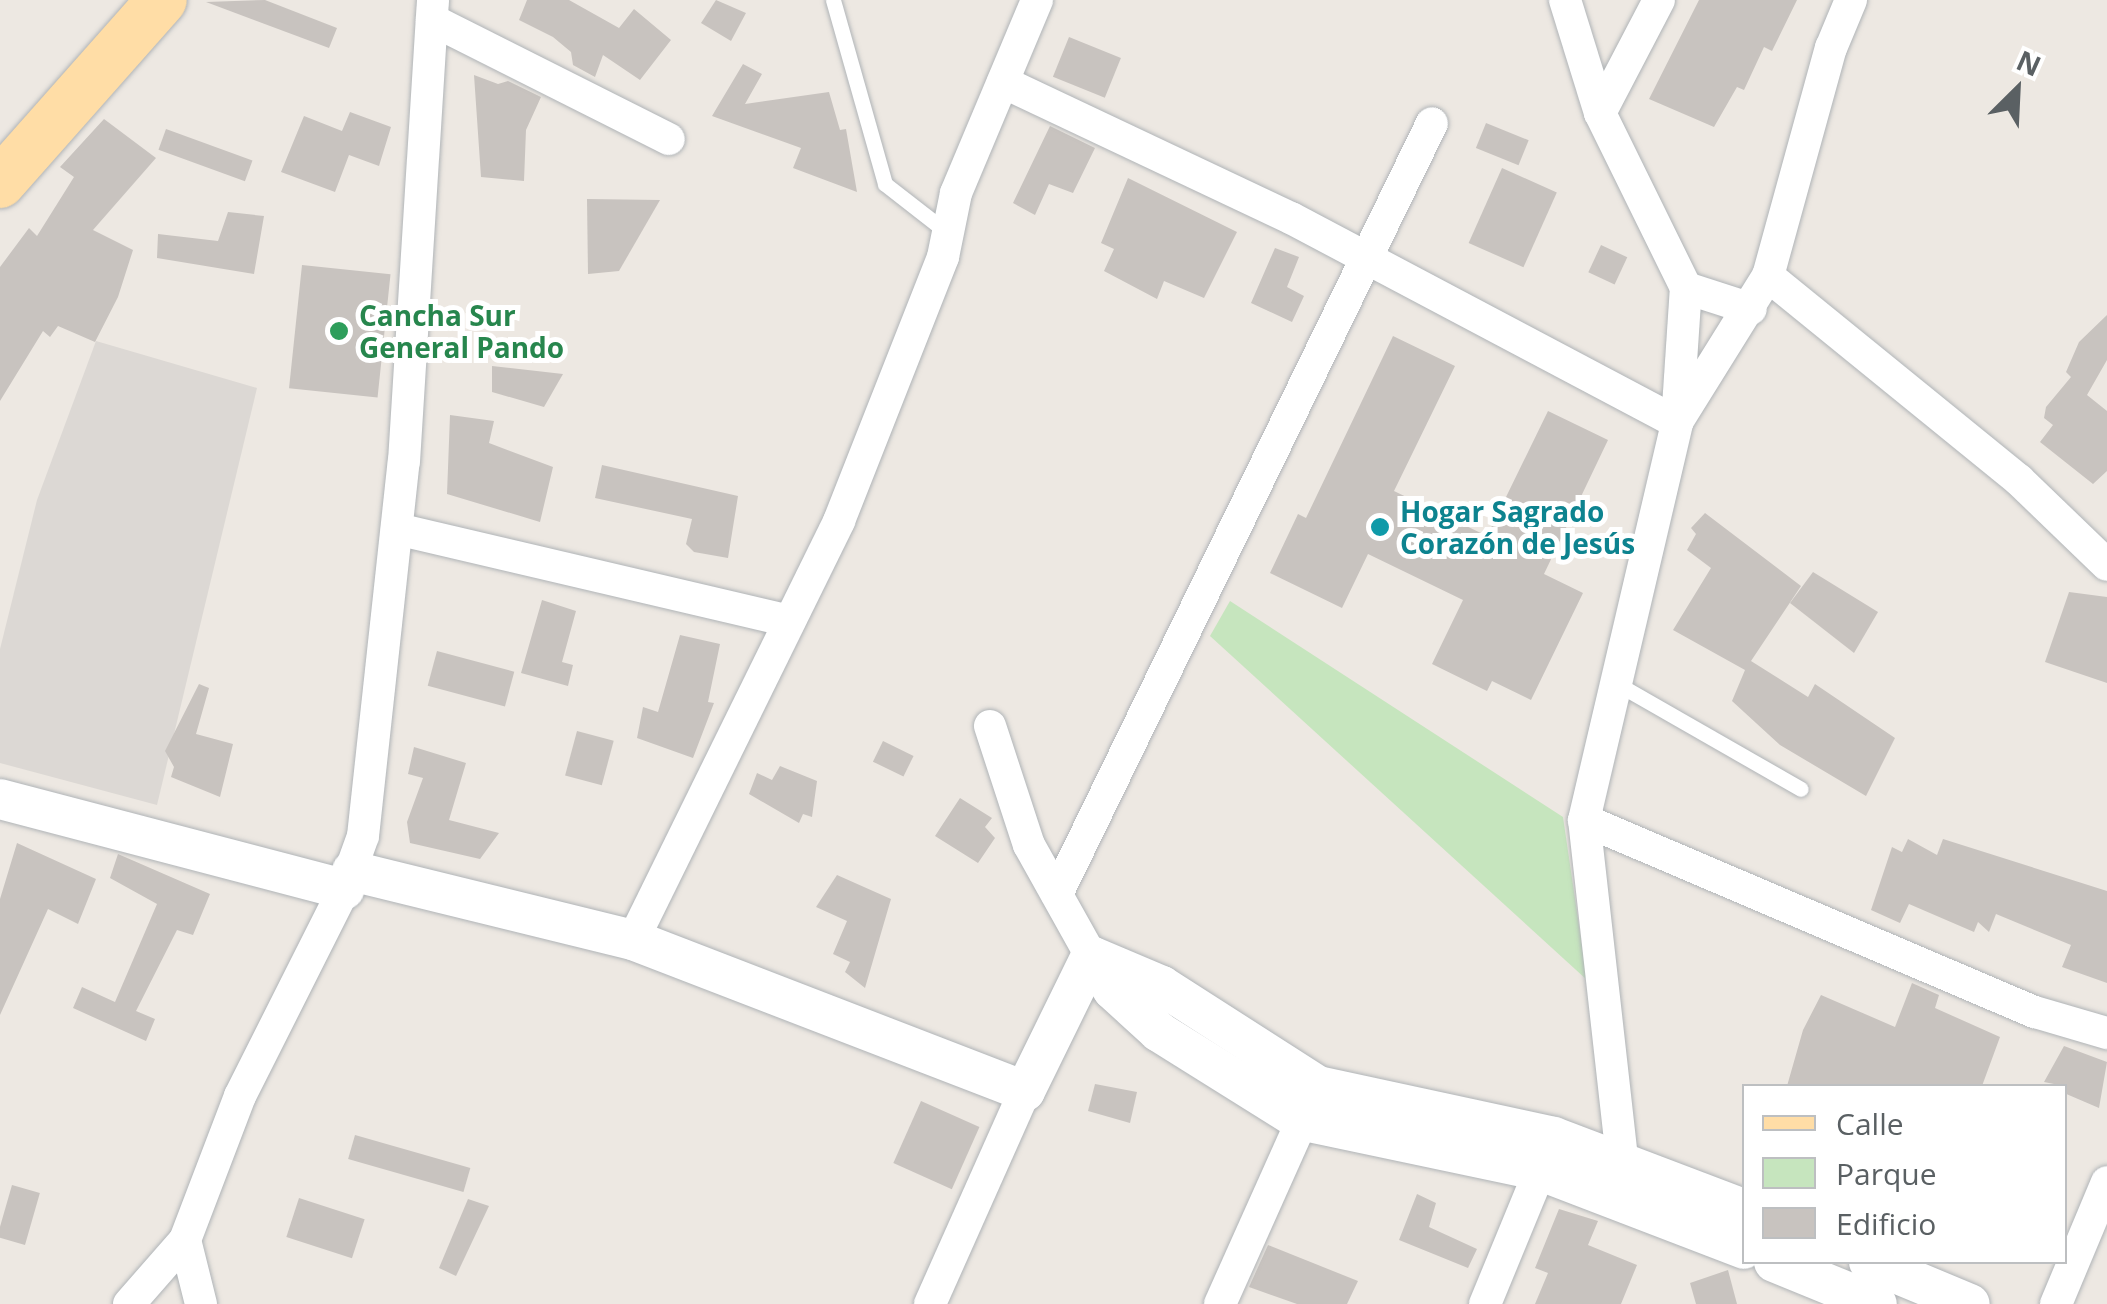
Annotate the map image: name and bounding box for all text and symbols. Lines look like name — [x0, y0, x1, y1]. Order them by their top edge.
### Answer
north arrow — [1967, 40, 2067, 140]
text: N — [2011, 41, 2047, 85]
place label: Cancha Sur General Pando — [359, 298, 564, 364]
marker: Cancha Sur General Pando — [328, 320, 350, 342]
place label: Hogar Sagrado Corazón de Jesús — [1400, 494, 1635, 560]
marker: Hogar Sagrado Corazón de Jesús — [1369, 516, 1391, 538]
legend — [1742, 1084, 2067, 1264]
text: Calle — [1836, 1103, 1904, 1144]
text: Parque — [1836, 1153, 1937, 1194]
text: Edificio — [1836, 1203, 1936, 1244]

